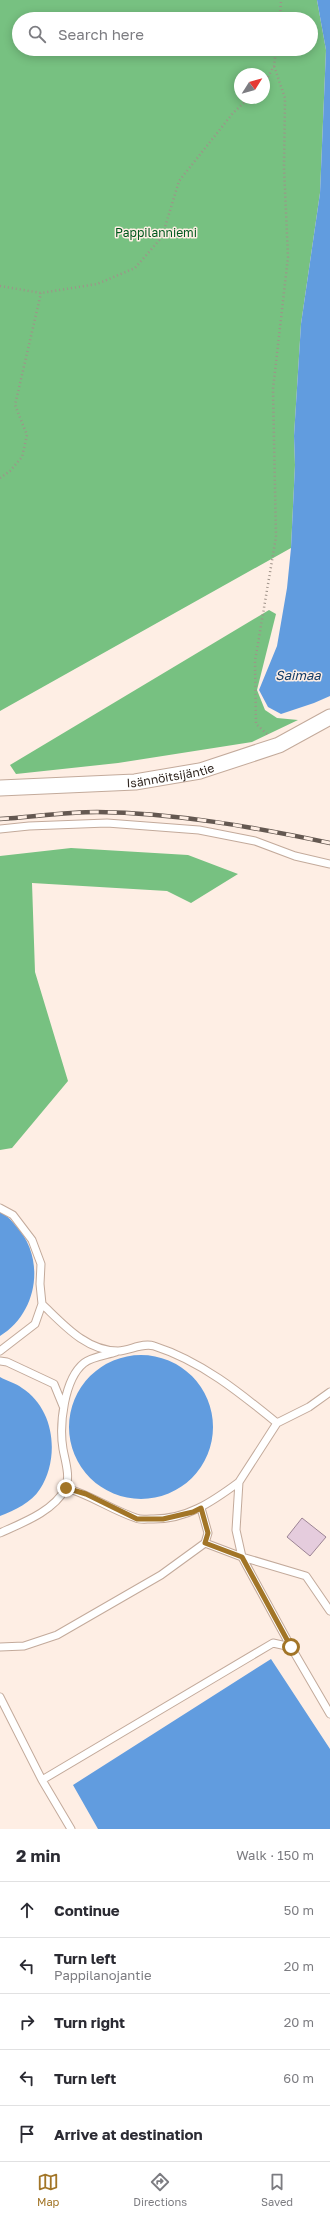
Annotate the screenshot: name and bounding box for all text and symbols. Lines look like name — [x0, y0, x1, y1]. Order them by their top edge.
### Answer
search box — [12, 12, 318, 56]
icon: search — [26, 23, 48, 45]
text: Search here — [58, 25, 144, 43]
north arrow — [234, 68, 270, 104]
park label: Pappilanniemi — [115, 225, 197, 240]
water label: Saimaa — [275, 667, 321, 683]
street label: Isännöitsijäntie — [126, 759, 216, 790]
route end — [57, 1479, 75, 1497]
route start — [282, 1638, 300, 1656]
text: 2 min — [16, 1845, 60, 1866]
text: Walk · 150 m — [236, 1847, 314, 1863]
icon: ahead — [16, 1899, 38, 1921]
text: Continue — [54, 1901, 120, 1919]
text: 50 m — [284, 1902, 314, 1918]
text: Turn left — [54, 1949, 116, 1967]
icon: left — [16, 1955, 38, 1977]
text: 20 m — [284, 1958, 314, 1974]
text: Pappilanojantie — [54, 1967, 151, 1983]
icon: right — [16, 2011, 38, 2033]
text: Turn right — [54, 2013, 125, 2031]
text: 20 m — [284, 2014, 314, 2030]
icon: left — [16, 2067, 38, 2089]
text: Turn left — [54, 2069, 116, 2087]
text: 60 m — [283, 2070, 314, 2086]
icon: arrive — [16, 2123, 38, 2145]
text: Arrive at destination — [54, 2125, 203, 2143]
tab: Map — [37, 2171, 59, 2208]
tab: Directions — [133, 2171, 187, 2208]
tab: Saved — [261, 2171, 293, 2208]

